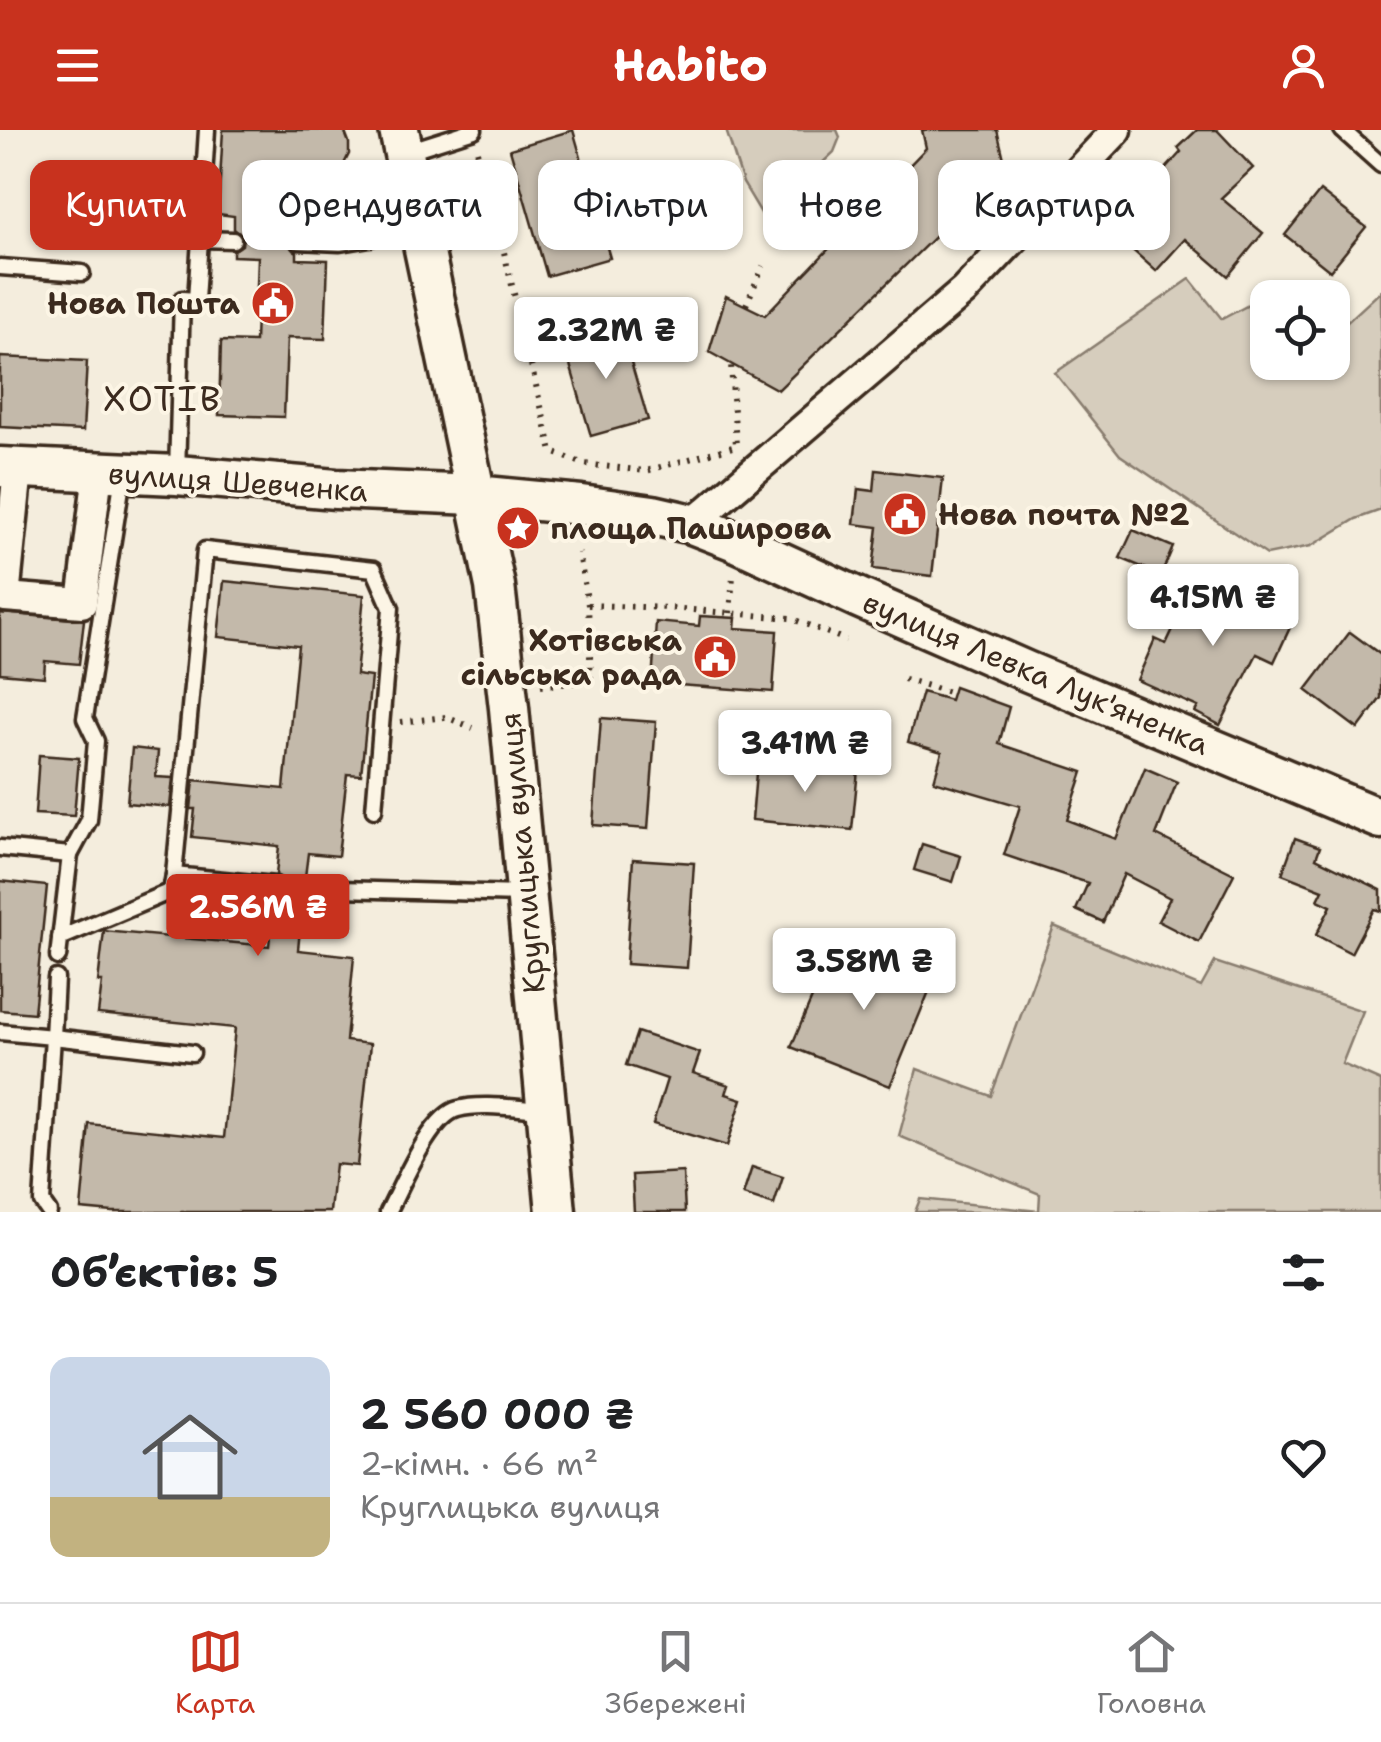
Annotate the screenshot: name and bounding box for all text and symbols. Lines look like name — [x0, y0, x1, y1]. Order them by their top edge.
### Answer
text: Habito — [613, 35, 768, 95]
icon: menu — [50, 38, 105, 93]
icon: person — [1276, 38, 1331, 93]
chip: Купити — [30, 160, 222, 250]
chip: Орендувати — [242, 160, 518, 250]
chip: Фільтри — [538, 160, 743, 250]
chip: Нове — [763, 160, 918, 250]
chip: Квартира — [938, 160, 1170, 250]
public building icon: Нова Пошта — [250, 280, 296, 326]
map controls — [1250, 280, 1350, 380]
button: locate — [1250, 280, 1350, 380]
place label: Нова Пошта — [47, 283, 240, 324]
pin: 2.32M ₴ — [514, 297, 698, 382]
text: 2.32M ₴ — [536, 308, 676, 351]
district label: ХОТІВ — [103, 375, 223, 422]
street label: вулиця Шевченка — [107, 452, 370, 512]
public building icon: Нова почта №2 — [882, 491, 928, 537]
place label: Нова почта №2 — [938, 494, 1190, 535]
place icon: площа Паширова — [495, 505, 541, 551]
place label: площа Паширова — [550, 508, 832, 549]
pin: 4.15M ₴ — [1121, 564, 1305, 649]
text: 4.15M ₴ — [1150, 575, 1276, 618]
street label: вулиця Левка Лук'яненка — [857, 581, 1216, 765]
place label: Хотівська сільська рада — [461, 620, 682, 695]
public building icon: Хотівська сільська рада — [692, 634, 738, 680]
pin: 3.41M ₴ — [713, 710, 897, 795]
street label: Круглицька вулиця — [489, 711, 555, 995]
text: 3.41M ₴ — [740, 721, 870, 764]
pin: 2.56M ₴ — [166, 874, 350, 959]
text: 2.56M ₴ — [188, 885, 328, 928]
pin: 3.58M ₴ — [772, 928, 956, 1013]
text: 3.58M ₴ — [795, 939, 933, 982]
text: Об’єктів: 5 — [50, 1244, 279, 1300]
icon: filters — [1276, 1245, 1331, 1300]
text: 2 560 000 ₴ — [360, 1386, 634, 1442]
icon: home — [130, 1397, 250, 1517]
icon: heart — [1276, 1430, 1331, 1485]
text: 2-кімн. · 66 m² — [360, 1442, 598, 1485]
text: Круглицька вулиця — [360, 1485, 661, 1528]
tab: Карта — [175, 1624, 255, 1722]
tab: Збережені — [605, 1624, 747, 1722]
tab: Головна — [1097, 1624, 1206, 1722]

